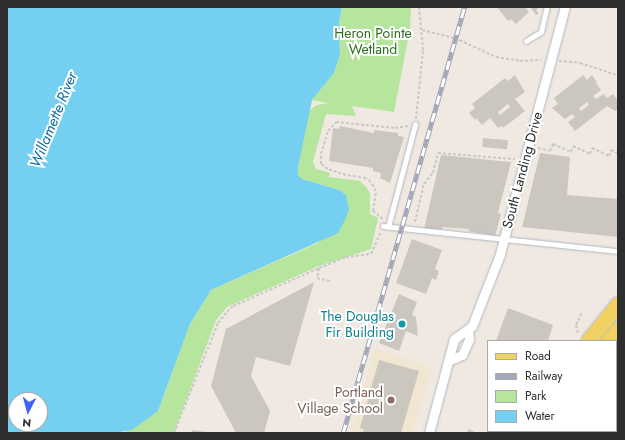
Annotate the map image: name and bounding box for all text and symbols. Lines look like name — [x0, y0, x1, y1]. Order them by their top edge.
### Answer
park label: Heron Pointe Wetland — [334, 25, 412, 58]
water label: Willamette River — [27, 70, 81, 170]
street label: South Landing Drive — [498, 110, 546, 230]
place label: The Douglas Fir Building — [321, 308, 394, 340]
marker: The Douglas Fir Building — [397, 319, 407, 329]
legend — [487, 340, 617, 432]
text: Road — [525, 347, 551, 365]
text: Railway — [525, 367, 563, 385]
place label: Portland Village School — [297, 384, 383, 416]
text: Park — [525, 387, 546, 405]
north arrow — [8, 392, 48, 432]
marker: Portland Village School — [386, 395, 396, 405]
text: Water — [525, 407, 555, 425]
text: N — [22, 415, 32, 431]

